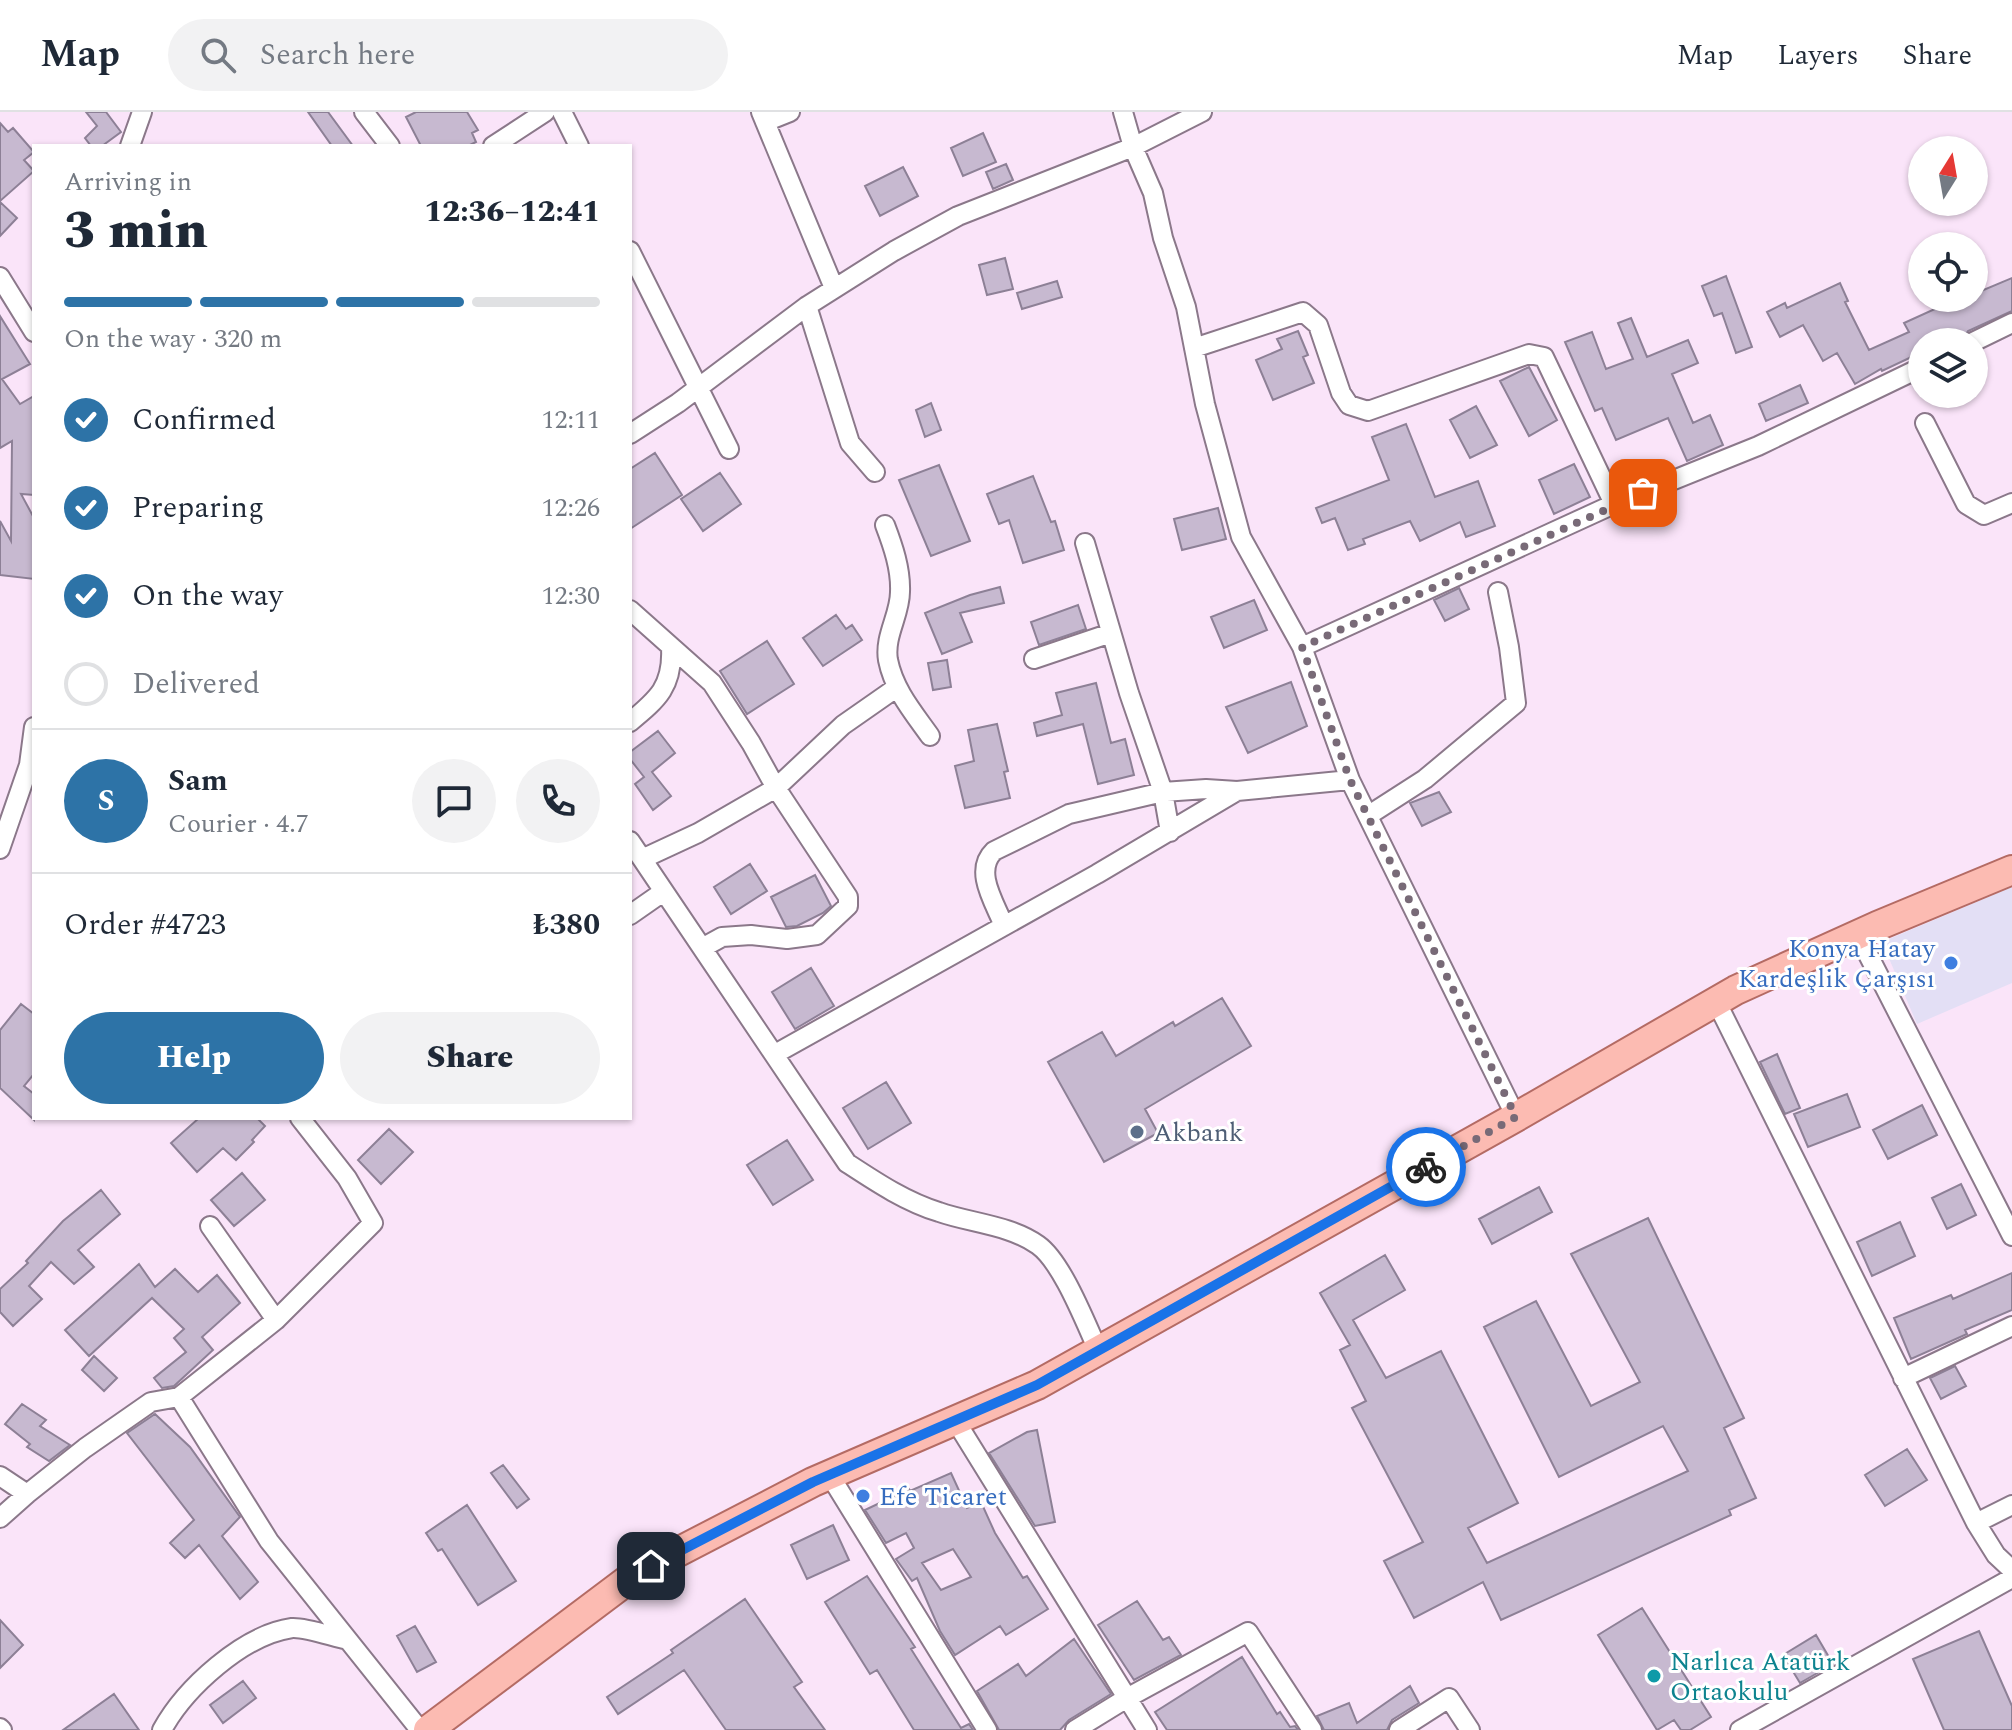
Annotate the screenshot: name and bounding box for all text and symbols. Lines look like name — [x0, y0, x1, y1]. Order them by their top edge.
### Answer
search box — [168, 19, 728, 91]
text: Map — [40, 26, 120, 84]
text: Search here — [260, 32, 415, 78]
icon: search — [196, 33, 240, 77]
text: Map — [1677, 34, 1733, 77]
text: Layers — [1777, 34, 1859, 77]
text: Share — [1903, 34, 1972, 77]
north arrow — [1908, 136, 1988, 216]
map controls — [1908, 136, 1988, 408]
text: Arriving in — [64, 162, 192, 202]
text: 12:36–12:41 — [424, 189, 600, 235]
text: 3 min — [64, 192, 208, 271]
button: locate — [1908, 232, 1988, 312]
text: On the way · 320 m — [64, 319, 282, 359]
button: layers — [1908, 328, 1988, 408]
text: Confirmed — [132, 397, 276, 443]
icon: check — [64, 398, 108, 442]
text: 12:11 — [541, 400, 600, 440]
pin — [1609, 459, 1677, 527]
icon: bag — [1621, 471, 1665, 515]
text: Preparing — [132, 485, 264, 531]
icon: check — [64, 486, 108, 530]
text: 12:26 — [541, 488, 600, 528]
text: On the way — [132, 573, 283, 619]
icon: check — [64, 574, 108, 618]
text: 12:30 — [541, 576, 600, 616]
text: Delivered — [132, 661, 260, 707]
text: Sam — [168, 758, 228, 804]
button: chat — [412, 759, 496, 843]
button: phone — [516, 759, 600, 843]
text: S — [97, 778, 115, 824]
text: Courier · 4.7 — [168, 804, 309, 844]
text: Order #4723 — [64, 902, 226, 948]
text: ₺380 — [533, 902, 600, 948]
place label: Konya Hatay Kardeşlik Çarşısı — [1738, 929, 1937, 999]
marker: Konya Hatay Kardeşlik Çarşısı — [1942, 954, 1960, 972]
button: Help — [64, 1012, 324, 1104]
button: Share — [340, 1012, 600, 1104]
place label: Akbank — [1153, 1113, 1243, 1153]
marker: Akbank — [1128, 1123, 1146, 1141]
courier — [1386, 1127, 1466, 1207]
icon: bike — [1404, 1145, 1448, 1189]
place label: Efe Ticaret — [879, 1477, 1007, 1517]
marker: Efe Ticaret — [854, 1487, 872, 1505]
pin — [617, 1532, 685, 1600]
icon: home — [629, 1544, 673, 1588]
place label: Narlıca Atatürk Ortaokulu — [1670, 1642, 1850, 1712]
marker: Narlıca Atatürk Ortaokulu — [1645, 1667, 1663, 1685]

